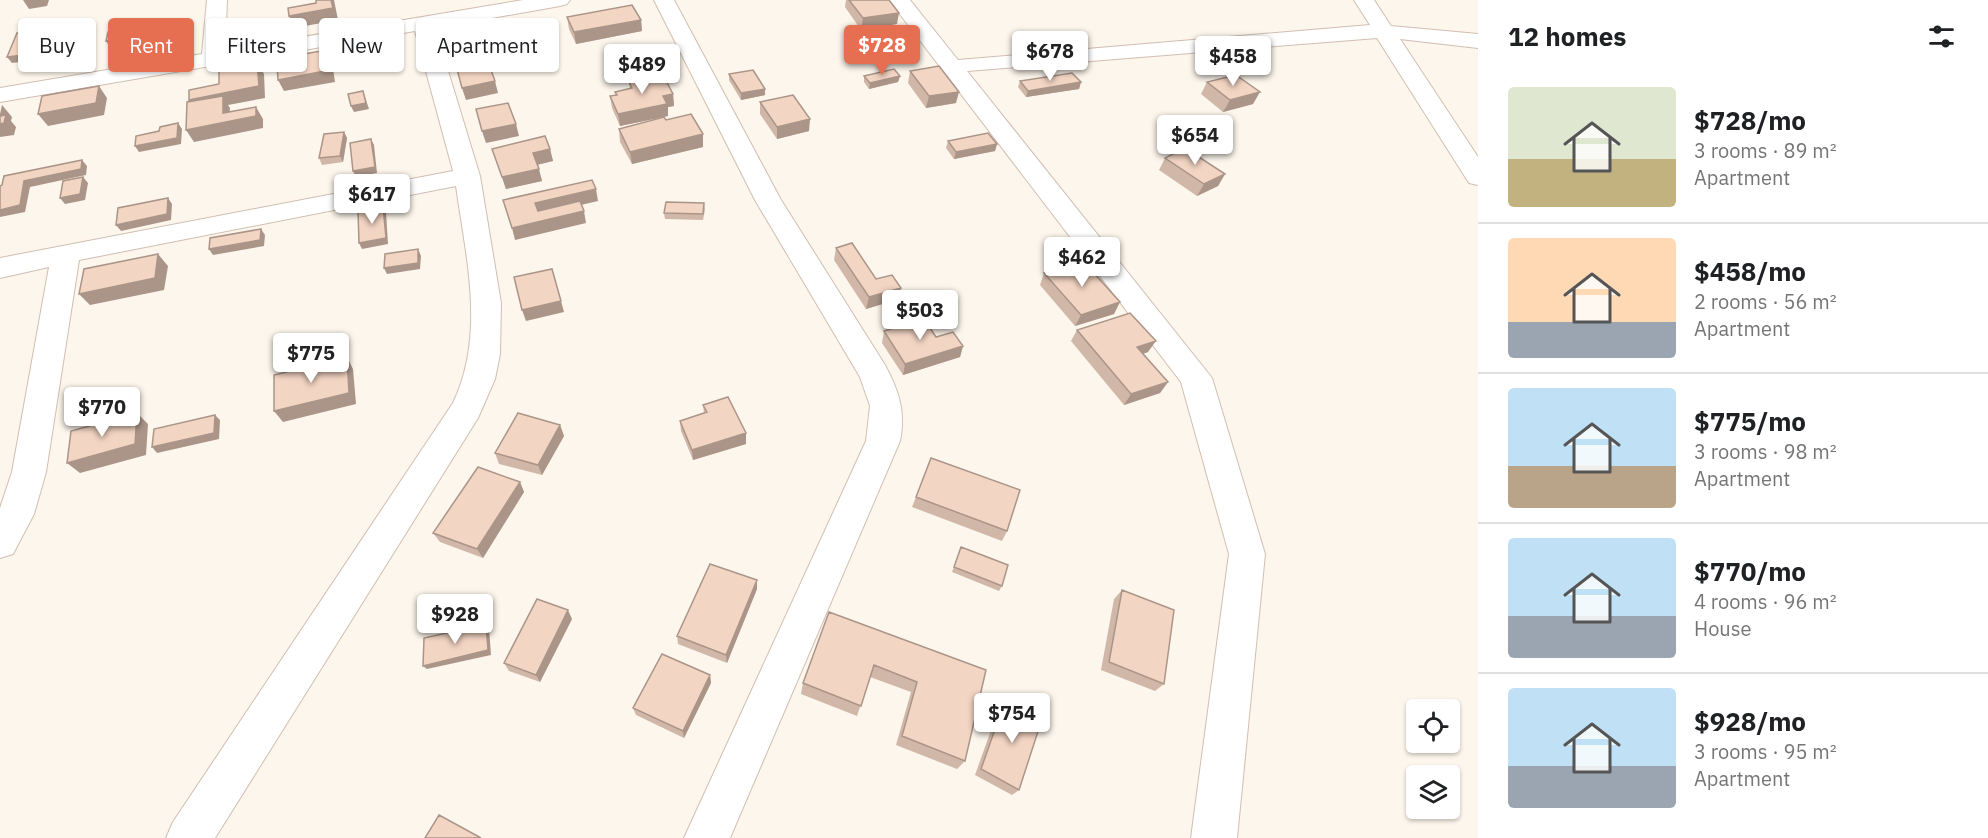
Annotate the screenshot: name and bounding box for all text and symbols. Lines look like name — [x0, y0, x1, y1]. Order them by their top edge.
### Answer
chip: Buy — [18, 18, 96, 72]
chip: Rent — [108, 18, 194, 72]
chip: Filters — [206, 18, 307, 72]
chip: New — [319, 18, 404, 72]
chip: Apartment — [416, 18, 559, 72]
text: 12 homes — [1508, 19, 1626, 53]
icon: filters — [1925, 20, 1958, 53]
pin: $728 — [846, 25, 918, 76]
text: $728 — [858, 31, 906, 58]
pin: $678 — [1014, 31, 1086, 82]
pin: $458 — [1197, 36, 1269, 87]
text: $678 — [1026, 37, 1074, 64]
text: $458 — [1209, 42, 1257, 69]
pin: $489 — [606, 44, 678, 95]
text: $489 — [618, 50, 666, 77]
text: $728/mo — [1694, 103, 1806, 137]
icon: home — [1556, 111, 1628, 183]
pin: $654 — [1159, 115, 1231, 166]
text: $654 — [1171, 121, 1219, 148]
text: 3 rooms · 89 m² — [1694, 137, 1837, 164]
text: Apartment — [1694, 164, 1790, 191]
pin: $617 — [336, 174, 408, 225]
text: $617 — [348, 180, 396, 207]
pin: $462 — [1046, 237, 1118, 288]
text: $462 — [1058, 243, 1106, 270]
text: $458/mo — [1694, 254, 1806, 288]
icon: home — [1556, 262, 1628, 334]
text: 2 rooms · 56 m² — [1694, 288, 1837, 315]
pin: $503 — [884, 290, 956, 341]
text: $503 — [896, 296, 944, 323]
text: Apartment — [1694, 315, 1790, 342]
pin: $775 — [275, 333, 347, 384]
text: $775 — [287, 339, 335, 366]
pin: $770 — [66, 387, 138, 438]
text: $770 — [78, 393, 126, 420]
text: $775/mo — [1694, 404, 1806, 438]
icon: home — [1556, 412, 1628, 484]
text: 3 rooms · 98 m² — [1694, 438, 1837, 465]
text: Apartment — [1694, 465, 1790, 492]
text: $770/mo — [1694, 554, 1806, 588]
icon: home — [1556, 562, 1628, 634]
text: 4 rooms · 96 m² — [1694, 588, 1837, 615]
pin: $928 — [419, 594, 491, 645]
text: $928 — [431, 600, 479, 627]
text: House — [1694, 615, 1751, 642]
pin: $754 — [976, 693, 1048, 744]
text: $754 — [988, 699, 1036, 726]
map controls — [1406, 699, 1460, 819]
button: locate — [1406, 699, 1460, 753]
text: $928/mo — [1694, 704, 1806, 738]
icon: home — [1556, 712, 1628, 784]
text: 3 rooms · 95 m² — [1694, 738, 1837, 765]
button: layers — [1406, 765, 1460, 819]
text: Apartment — [1694, 765, 1790, 792]

